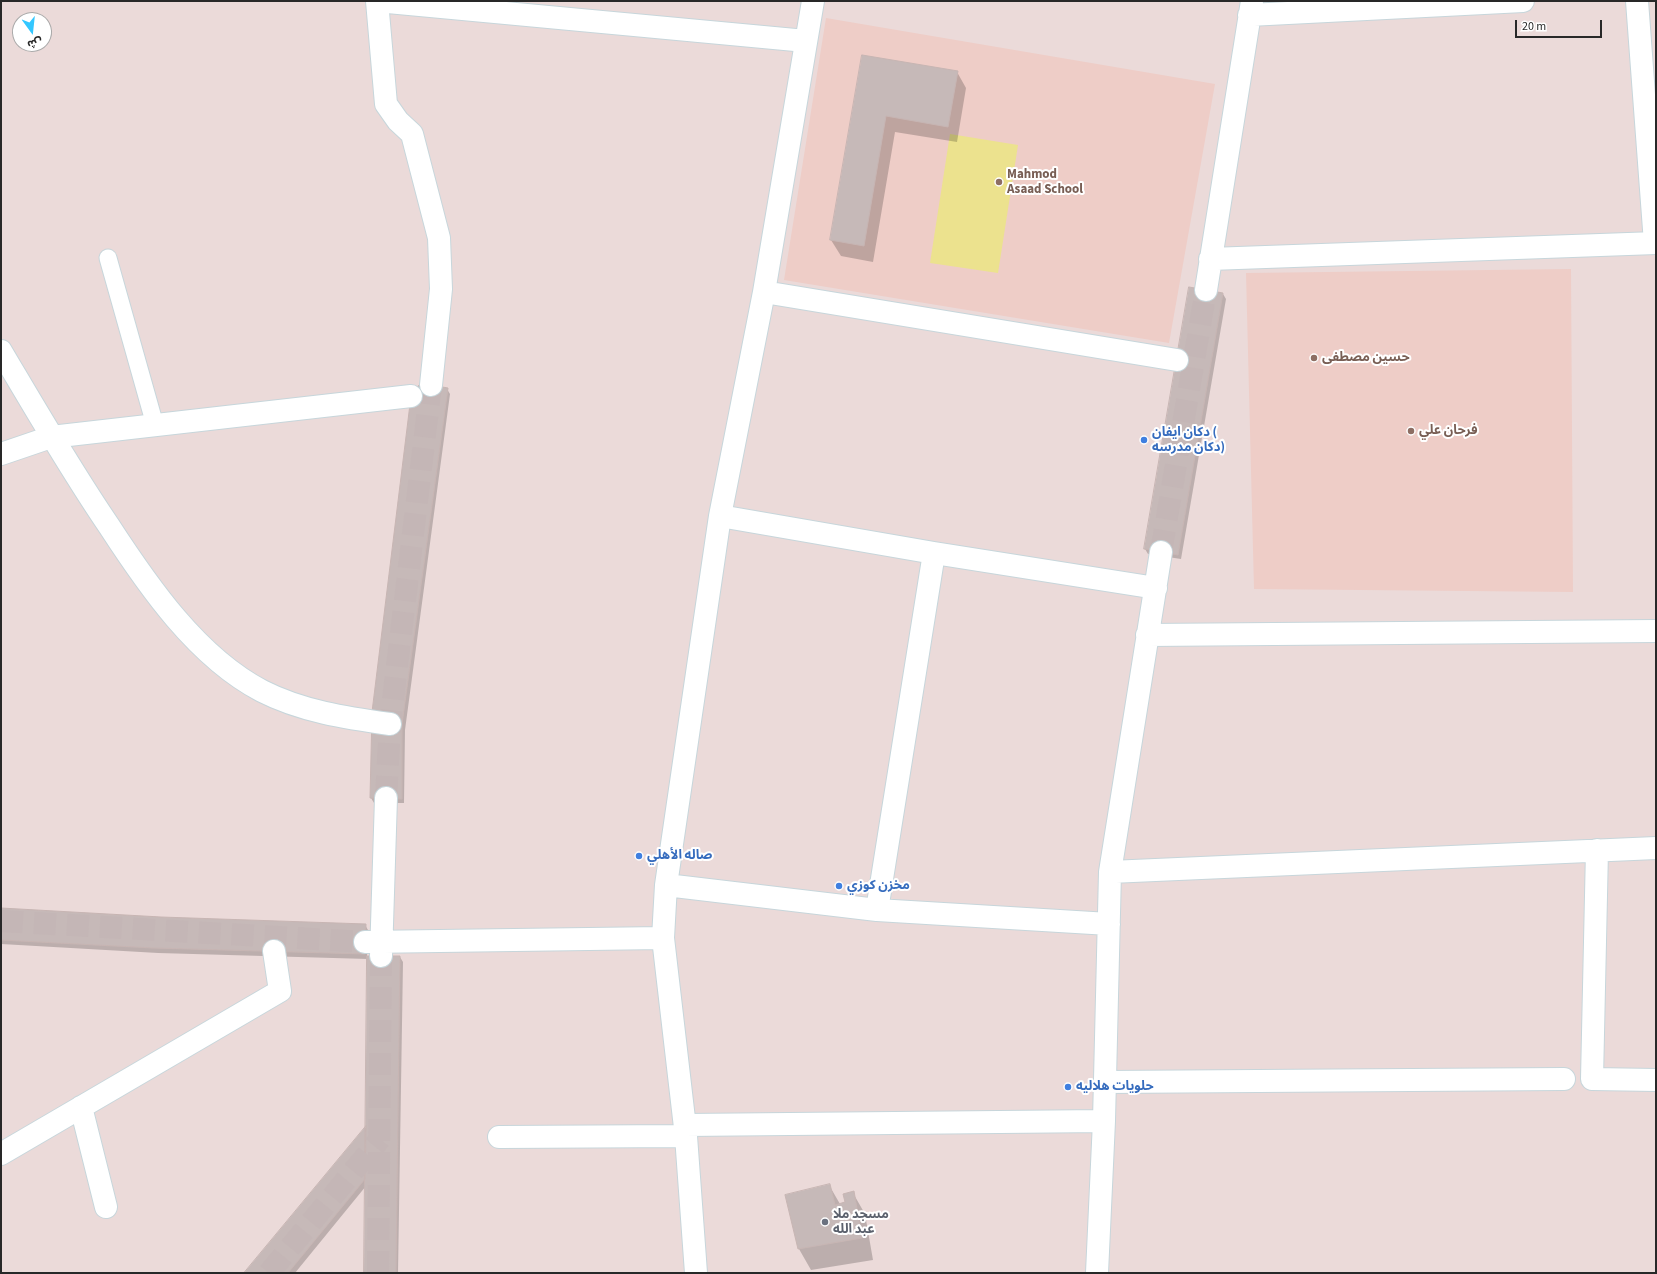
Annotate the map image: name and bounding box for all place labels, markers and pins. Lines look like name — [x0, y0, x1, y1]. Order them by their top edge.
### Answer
place label: Mahmod Asaad School — [1007, 167, 1083, 198]
marker: Mahmod Asaad School — [994, 177, 1004, 187]
place label: حسين مصطفى — [1322, 350, 1410, 366]
marker: حسين مصطفى — [1309, 353, 1319, 363]
place label: فرحان علي — [1419, 423, 1478, 439]
place label: دكان ايفان ( دكان مدرسه) — [1152, 425, 1225, 456]
marker: فرحان علي — [1406, 426, 1416, 436]
marker: دكان ايفان ( دكان مدرسه) — [1139, 435, 1149, 445]
place label: صاله الأهلي — [647, 848, 712, 864]
marker: صاله الأهلي — [634, 851, 644, 861]
place label: مخزن كوزي — [847, 878, 910, 894]
marker: مخزن كوزي — [834, 881, 844, 891]
place label: حلويات هلاليه — [1076, 1079, 1154, 1095]
marker: حلويات هلاليه — [1063, 1082, 1073, 1092]
place label: مسجد ملا عبد الله — [833, 1207, 889, 1238]
marker: مسجد ملا عبد الله — [820, 1217, 830, 1227]

